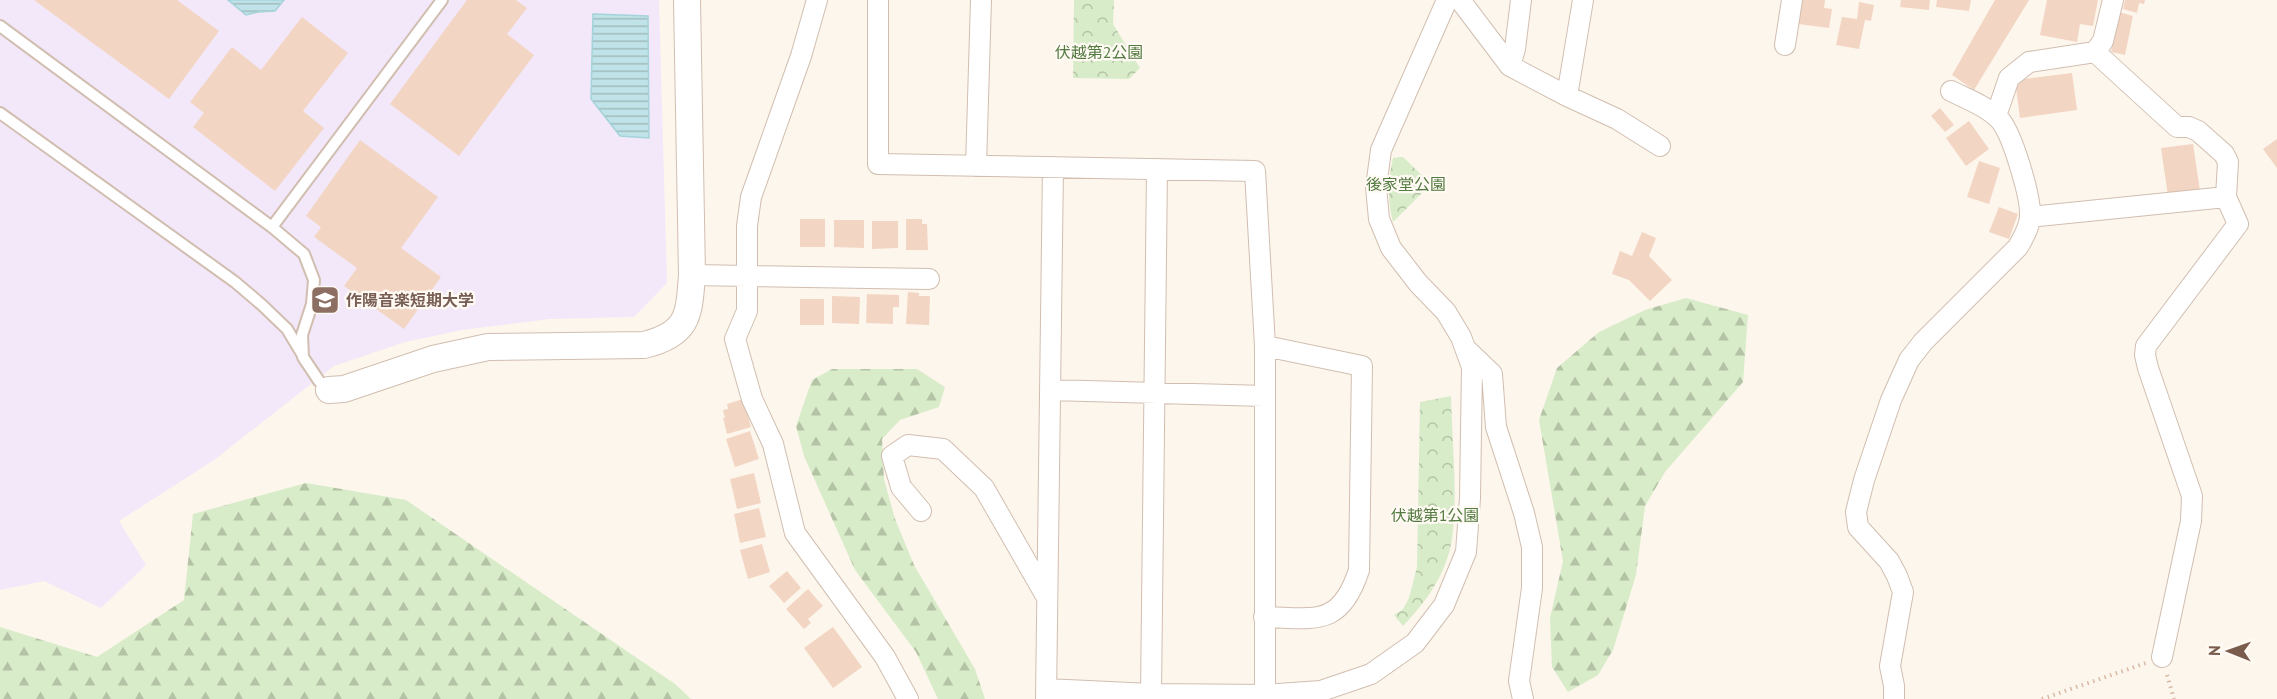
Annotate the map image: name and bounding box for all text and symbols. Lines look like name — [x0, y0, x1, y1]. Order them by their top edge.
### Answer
park label: 伏越第2公園 — [1055, 42, 1143, 62]
park label: 後家堂公園 — [1366, 174, 1446, 194]
school or university icon: 作陽音楽短期大学 — [309, 284, 341, 316]
place label: 作陽音楽短期大学 — [346, 290, 474, 310]
park label: 伏越第1公園 — [1391, 505, 1479, 525]
north arrow — [2199, 621, 2259, 681]
text: N — [2204, 645, 2224, 656]

